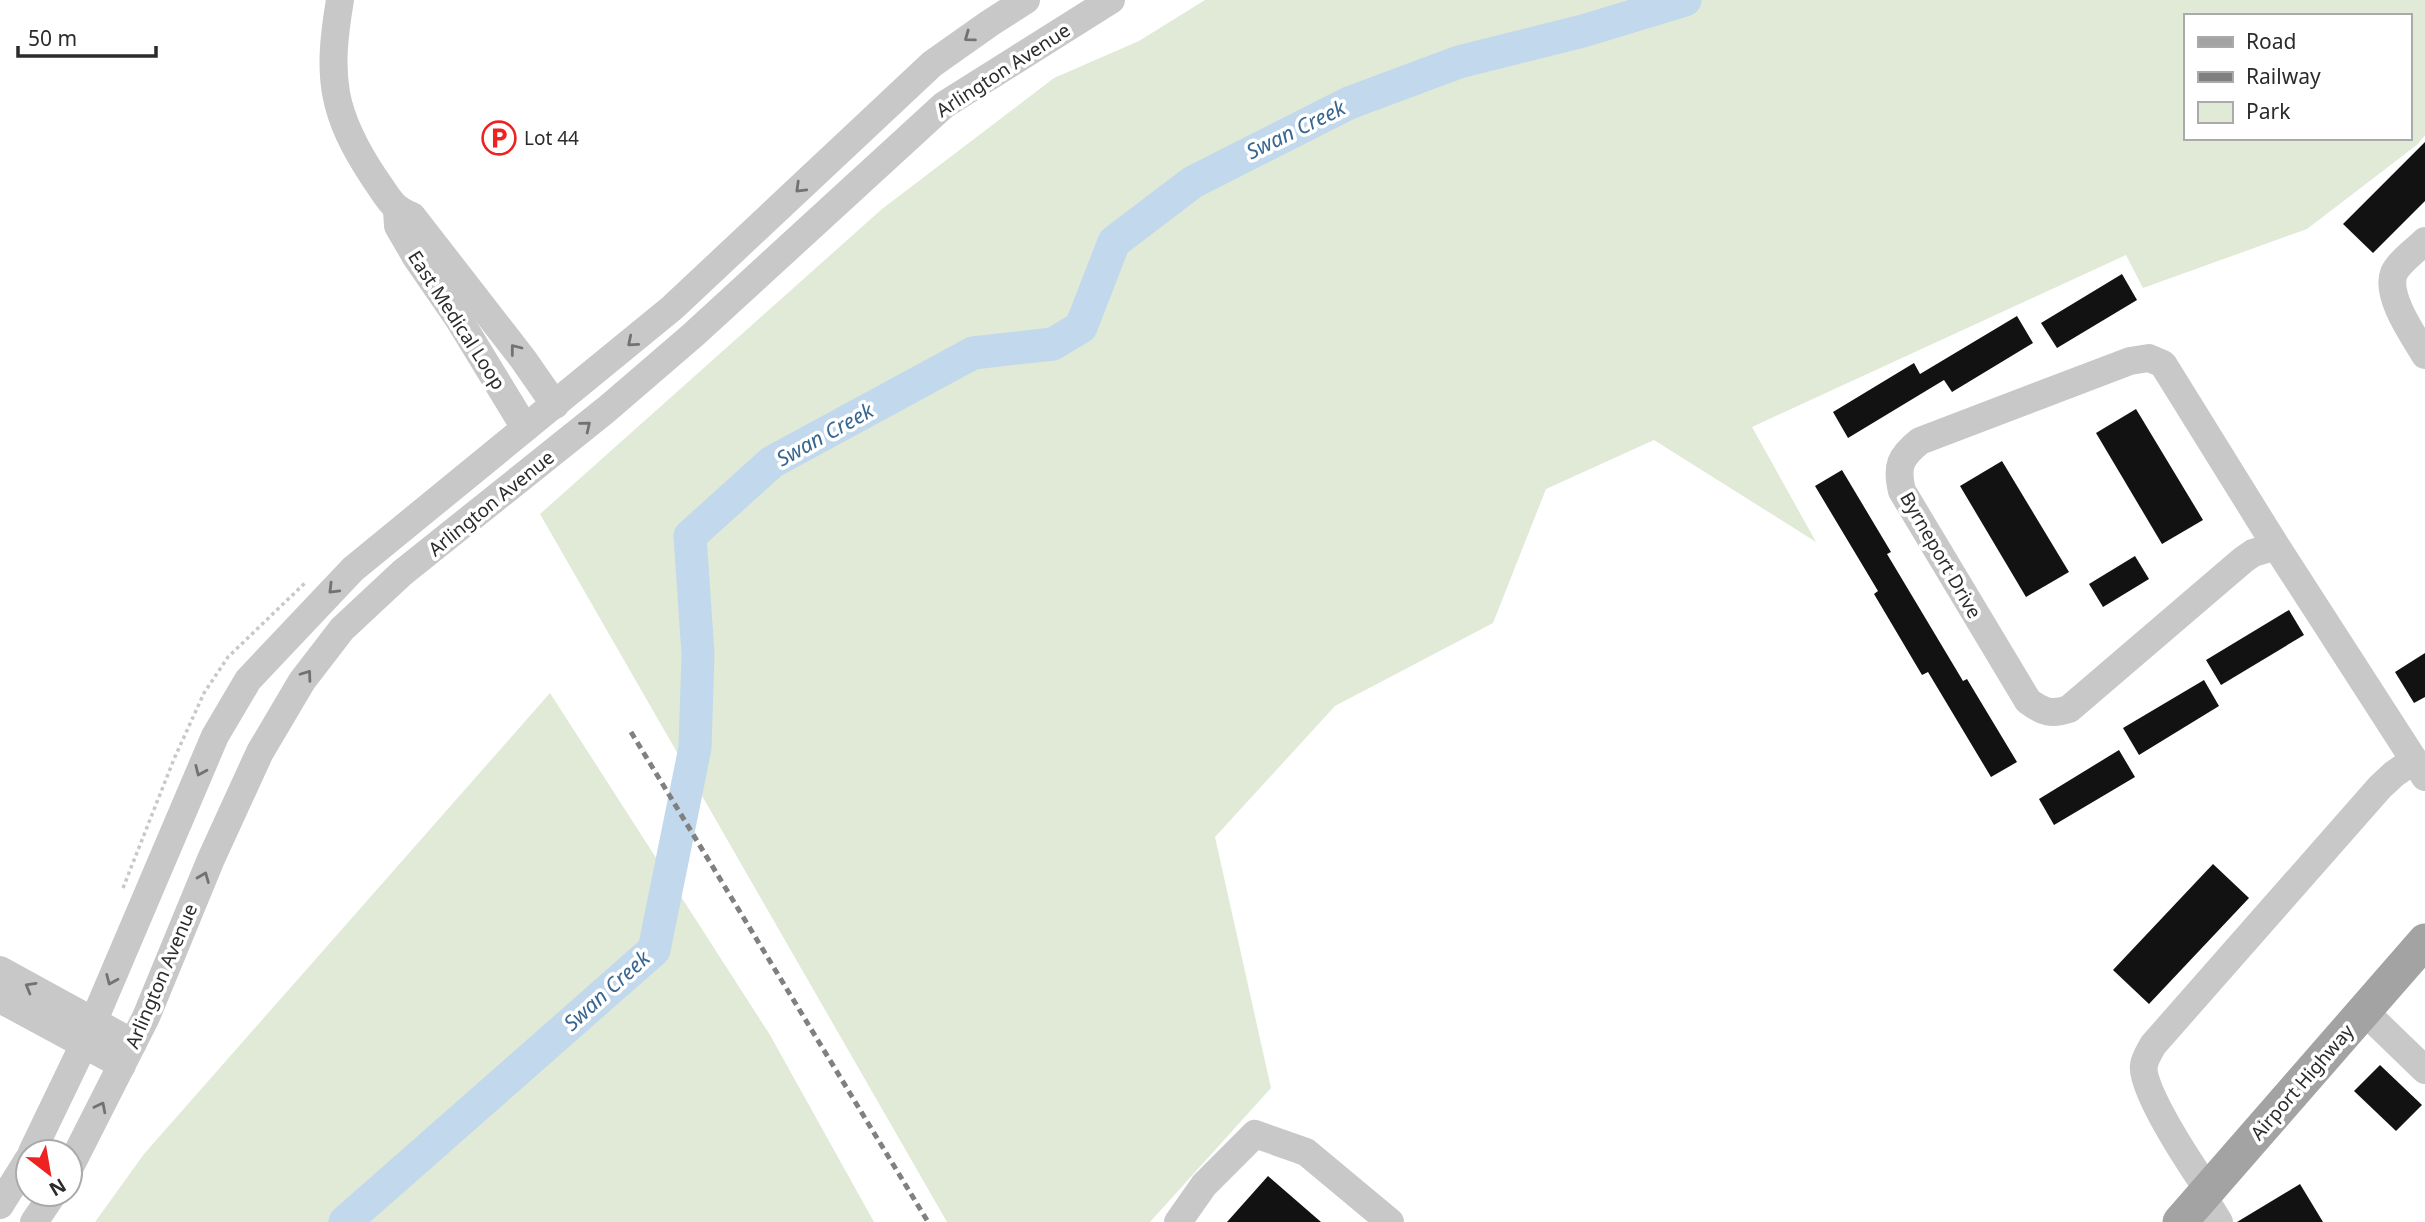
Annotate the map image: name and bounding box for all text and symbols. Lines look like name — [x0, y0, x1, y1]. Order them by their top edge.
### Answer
scale bar — [18, 14, 156, 58]
legend — [2184, 14, 2411, 140]
street label: Arlington Avenue — [931, 17, 1075, 123]
text: 50 m — [28, 24, 77, 52]
text: Road — [2246, 27, 2296, 55]
one-way arrow — [964, 29, 977, 41]
text: Railway — [2246, 62, 2321, 90]
water label: Swan Creek — [1241, 92, 1351, 165]
text: Park — [2246, 97, 2291, 125]
parking icon: Lot 44 — [480, 119, 518, 157]
place label: Lot 44 — [524, 125, 579, 151]
one-way arrow — [795, 180, 808, 193]
street label: East Medical Loop — [402, 245, 512, 395]
one-way arrow — [627, 334, 640, 346]
one-way arrow — [511, 344, 524, 357]
water label: Swan Creek — [771, 395, 879, 472]
one-way arrow — [578, 422, 590, 435]
street label: Arlington Avenue — [423, 444, 559, 562]
street label: Byrneport Drive — [1894, 487, 1988, 623]
one-way arrow — [328, 581, 341, 594]
one-way arrow — [299, 670, 311, 682]
one-way arrow — [194, 764, 208, 776]
one-way arrow — [195, 871, 209, 883]
street label: Arlington Avenue — [119, 900, 203, 1052]
water label: Swan Creek — [557, 943, 657, 1036]
one-way arrow — [105, 973, 119, 986]
one-way arrow — [25, 982, 38, 995]
street label: Airport Highway — [2244, 1018, 2360, 1145]
one-way arrow — [93, 1102, 107, 1114]
north arrow — [14, 1138, 84, 1208]
text: N — [44, 1172, 71, 1203]

